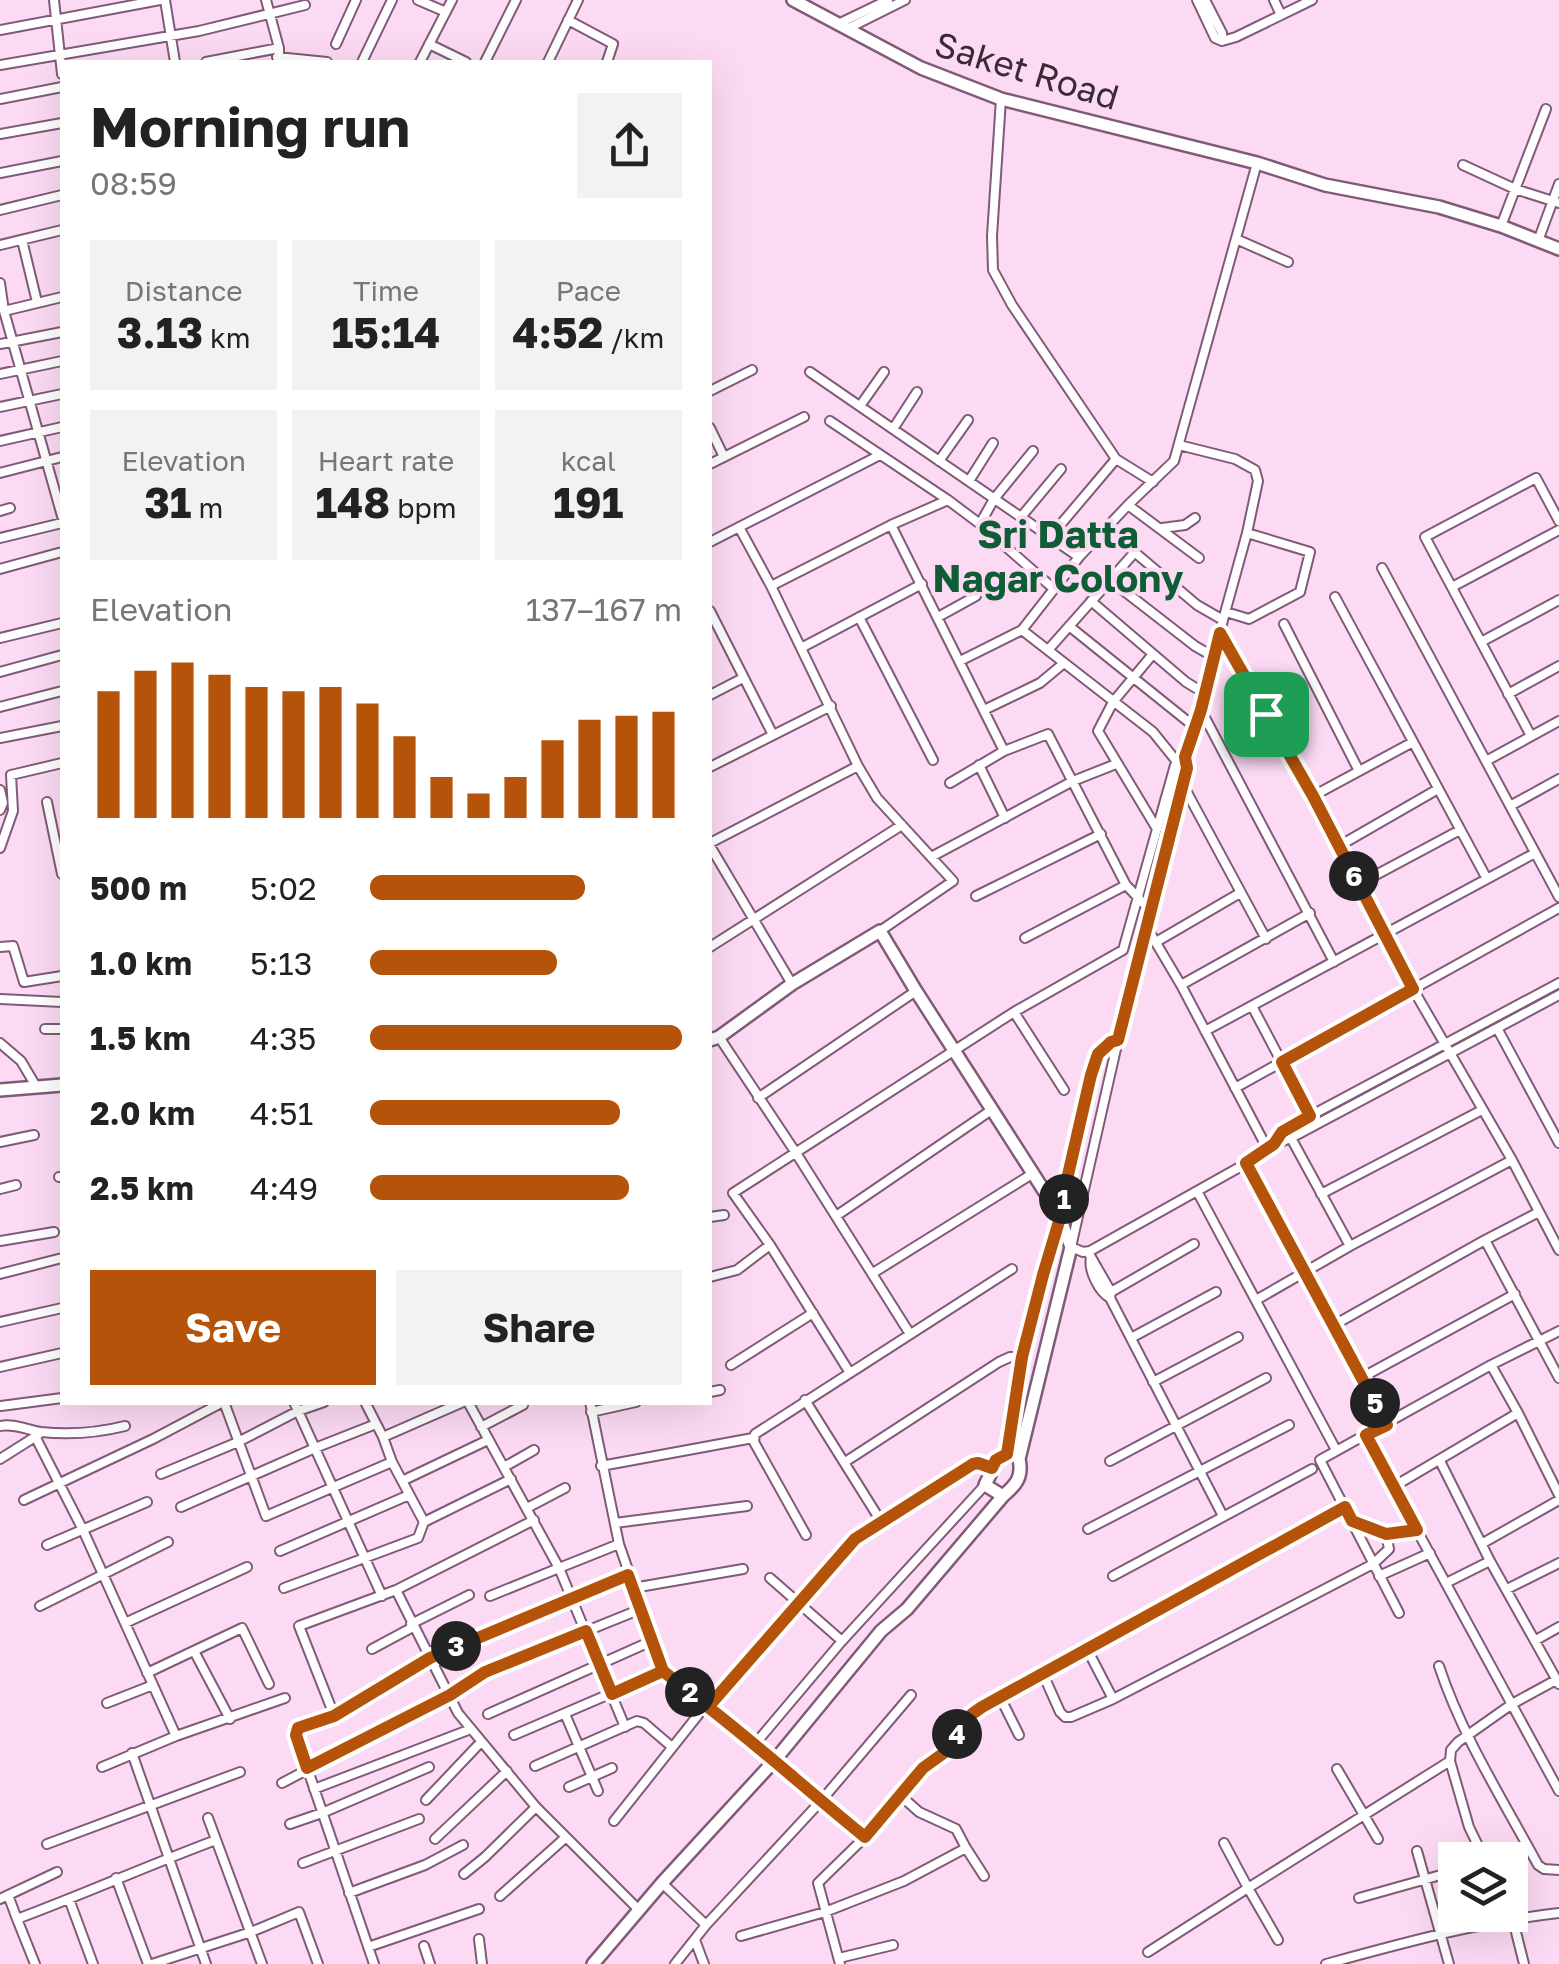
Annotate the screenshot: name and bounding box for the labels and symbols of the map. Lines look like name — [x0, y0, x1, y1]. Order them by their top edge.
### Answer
street label: Saket Road — [930, 22, 1124, 118]
district label: Sri Datta Nagar Colony — [933, 511, 1184, 601]
pin — [1224, 672, 1309, 757]
pin: 6 — [1329, 851, 1379, 901]
pin: 1 — [1039, 1174, 1089, 1224]
pin: 5 — [1350, 1378, 1400, 1428]
pin: 3 — [431, 1621, 481, 1671]
pin: 2 — [665, 1667, 715, 1717]
pin: 4 — [932, 1709, 982, 1759]

